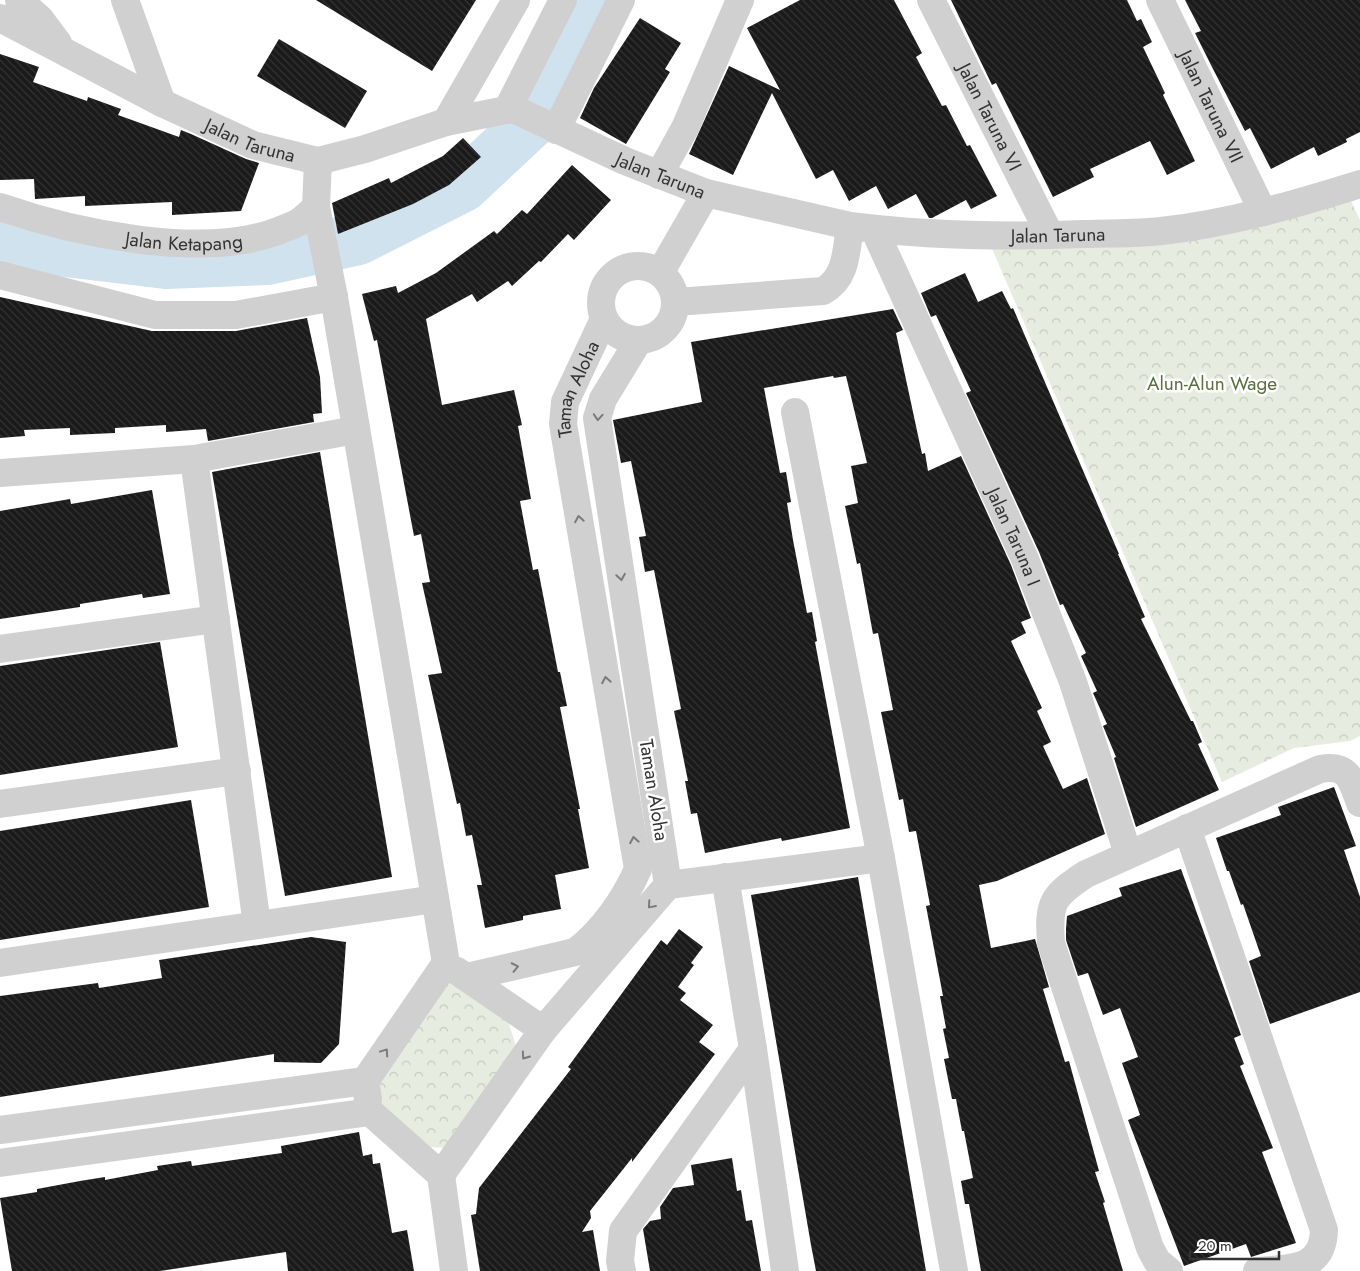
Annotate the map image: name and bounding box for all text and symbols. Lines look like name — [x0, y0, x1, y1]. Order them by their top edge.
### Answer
street label: Jalan Taruna VII — [1171, 43, 1250, 167]
street label: Jalan Taruna VI — [950, 56, 1029, 175]
street label: Jalan Taruna — [198, 110, 298, 168]
street label: Jalan Taruna — [608, 144, 710, 205]
street label: Jalan Taruna — [1008, 220, 1106, 249]
street label: Jalan Ketapang — [120, 224, 244, 257]
street label: Taman Aloha — [549, 336, 606, 440]
park label: Alun-Alun Wage — [1147, 370, 1277, 397]
one-way arrow — [592, 413, 603, 421]
street label: Jalan Taruna I — [979, 480, 1048, 590]
one-way arrow — [575, 515, 585, 524]
one-way arrow — [615, 573, 625, 581]
one-way arrow — [602, 675, 612, 684]
street label: Taman Aloha — [633, 737, 675, 843]
one-way arrow — [629, 836, 639, 844]
one-way arrow — [648, 899, 657, 908]
one-way arrow — [510, 962, 519, 973]
one-way arrow — [379, 1048, 388, 1058]
one-way arrow — [522, 1050, 531, 1060]
scale bar — [1190, 1228, 1279, 1260]
text: 20 m — [1198, 1235, 1232, 1257]

